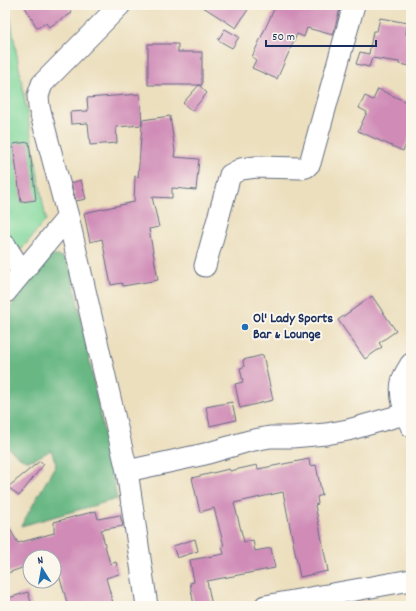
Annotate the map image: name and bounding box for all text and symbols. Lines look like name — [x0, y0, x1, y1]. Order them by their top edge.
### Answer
scale bar — [266, 22, 376, 48]
text: 50 m — [272, 29, 295, 46]
place label: Ol' Lady Sports Bar & Lounge — [253, 309, 333, 345]
marker: Ol' Lady Sports Bar & Lounge — [240, 322, 250, 332]
north arrow — [22, 549, 62, 589]
text: N — [36, 553, 45, 570]

